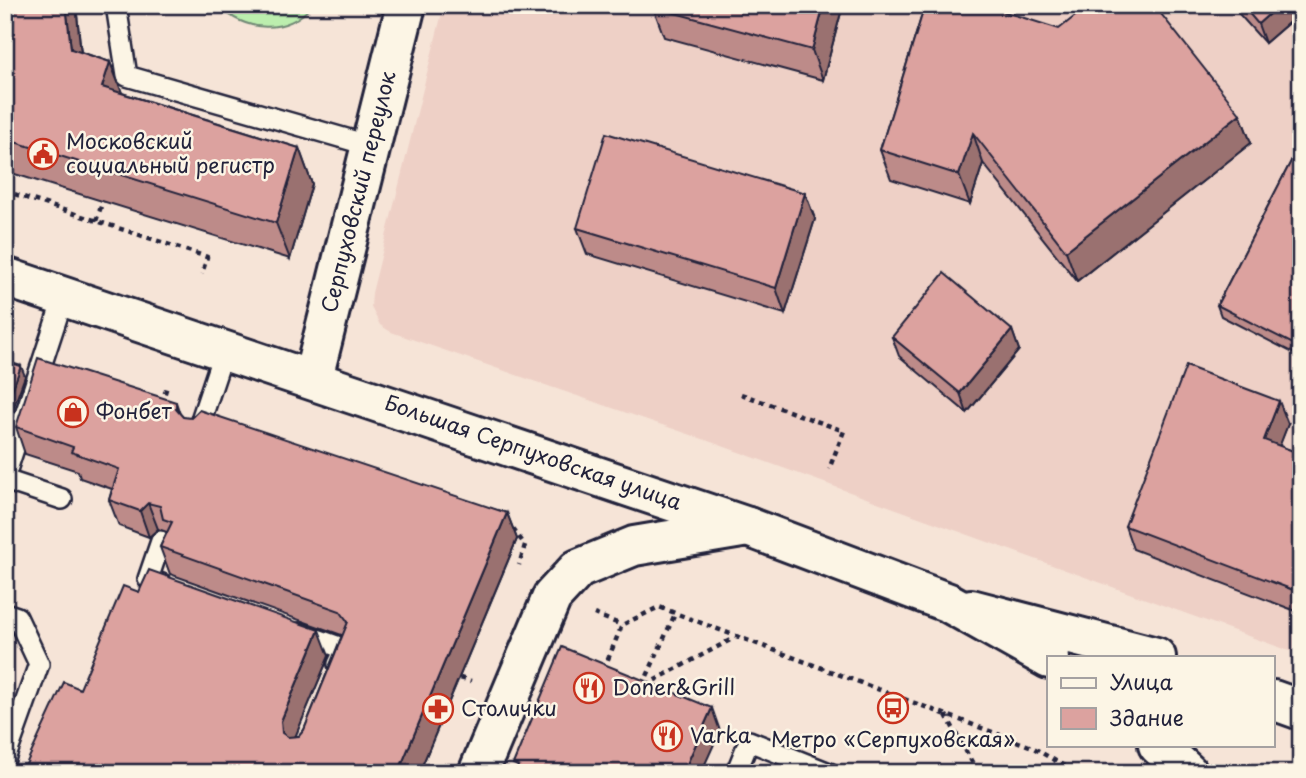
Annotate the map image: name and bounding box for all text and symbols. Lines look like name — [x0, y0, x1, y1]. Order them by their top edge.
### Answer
street label: Серпуховский переулок — [312, 67, 403, 316]
place label: Московский социальный регистр — [66, 124, 275, 180]
public building icon: Московский социальный регистр — [26, 137, 60, 171]
street label: Большая Серпуховская улица — [381, 385, 687, 517]
place label: Фонбет — [96, 394, 173, 426]
shop icon: Фонбет — [56, 395, 90, 429]
legend — [1047, 656, 1274, 746]
text: Улица — [1110, 665, 1173, 697]
place label: Doner&Grill — [612, 670, 735, 702]
restaurant icon: Doner&Grill — [572, 671, 606, 705]
place label: Столички — [461, 691, 557, 723]
bus stop icon: Метро «Серпуховская» — [876, 691, 910, 725]
pharmacy icon: Столички — [421, 692, 455, 726]
text: Здание — [1110, 701, 1184, 733]
place label: Varka — [690, 718, 752, 750]
restaurant icon: Varka — [650, 719, 684, 753]
place label: Метро «Серпуховская» — [771, 722, 1015, 754]

